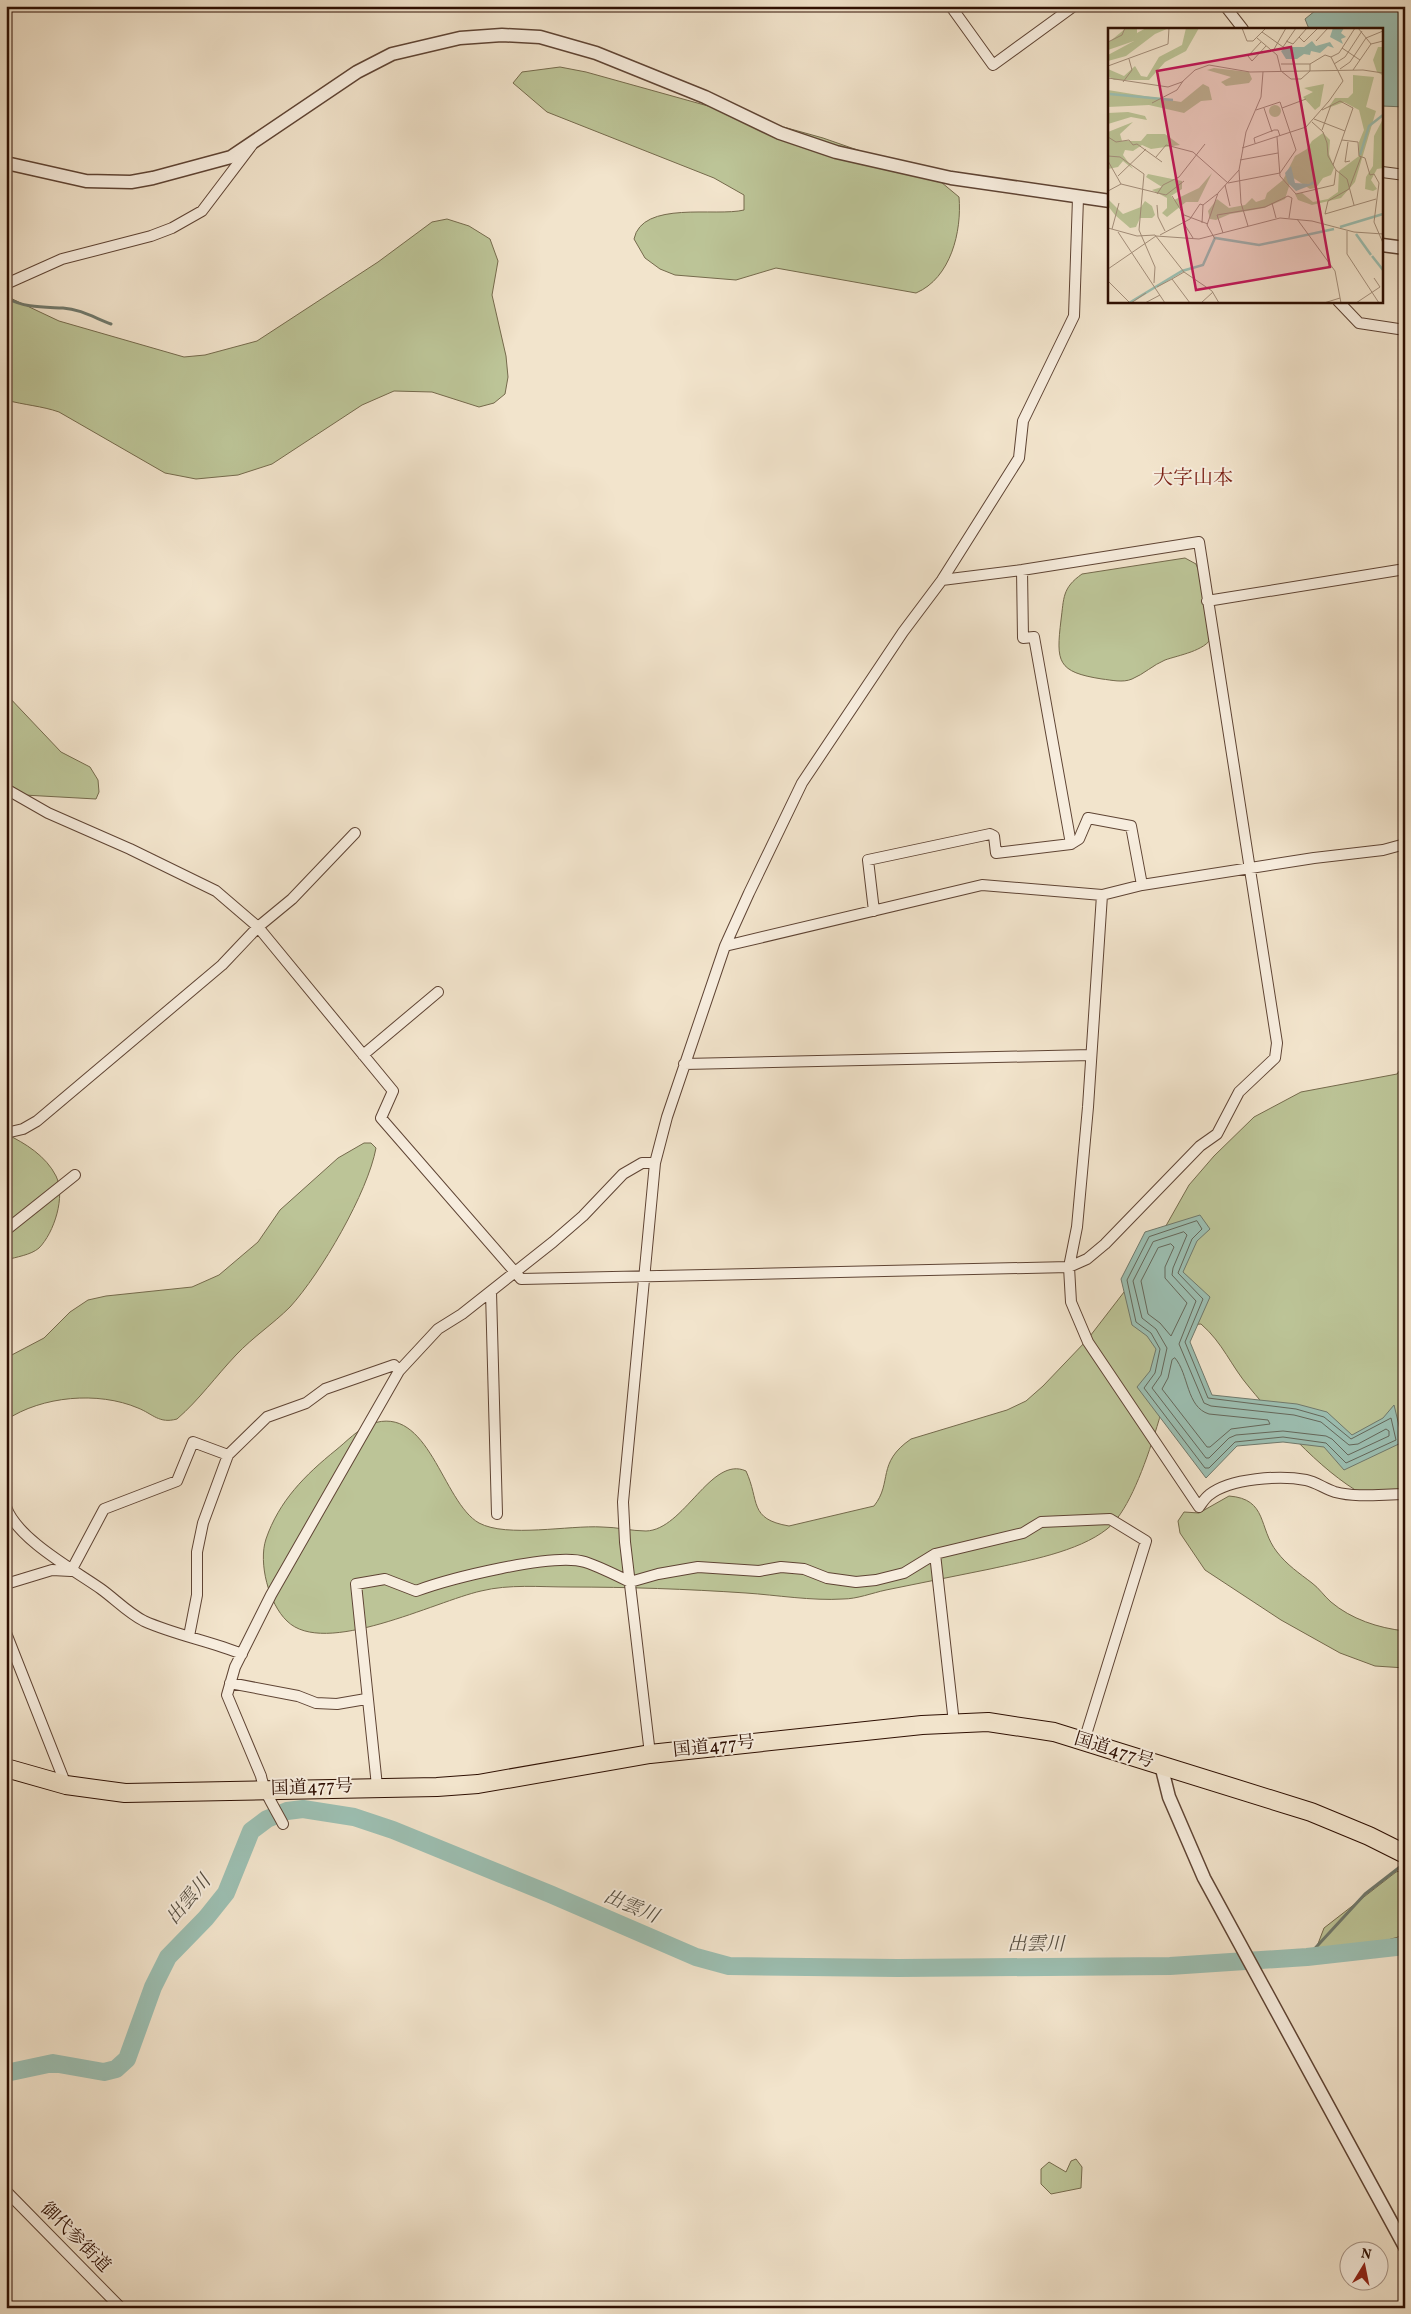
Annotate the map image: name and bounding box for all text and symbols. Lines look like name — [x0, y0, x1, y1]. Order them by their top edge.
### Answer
inset map — [1108, 28, 1384, 302]
district label: 大字山本 — [1153, 465, 1233, 493]
street label: 国道477号 — [1071, 1727, 1157, 1775]
street label: 国道477号 — [672, 1730, 756, 1764]
street label: 国道477号 — [270, 1774, 354, 1802]
water label: 出雲川 — [161, 1868, 219, 1930]
water label: 出雲川 — [600, 1884, 664, 1931]
water label: 出雲川 — [1007, 1932, 1066, 1958]
street label: 御代参街道 — [34, 2197, 116, 2279]
north arrow — [1338, 2242, 1388, 2292]
text: N — [1359, 2244, 1373, 2265]

